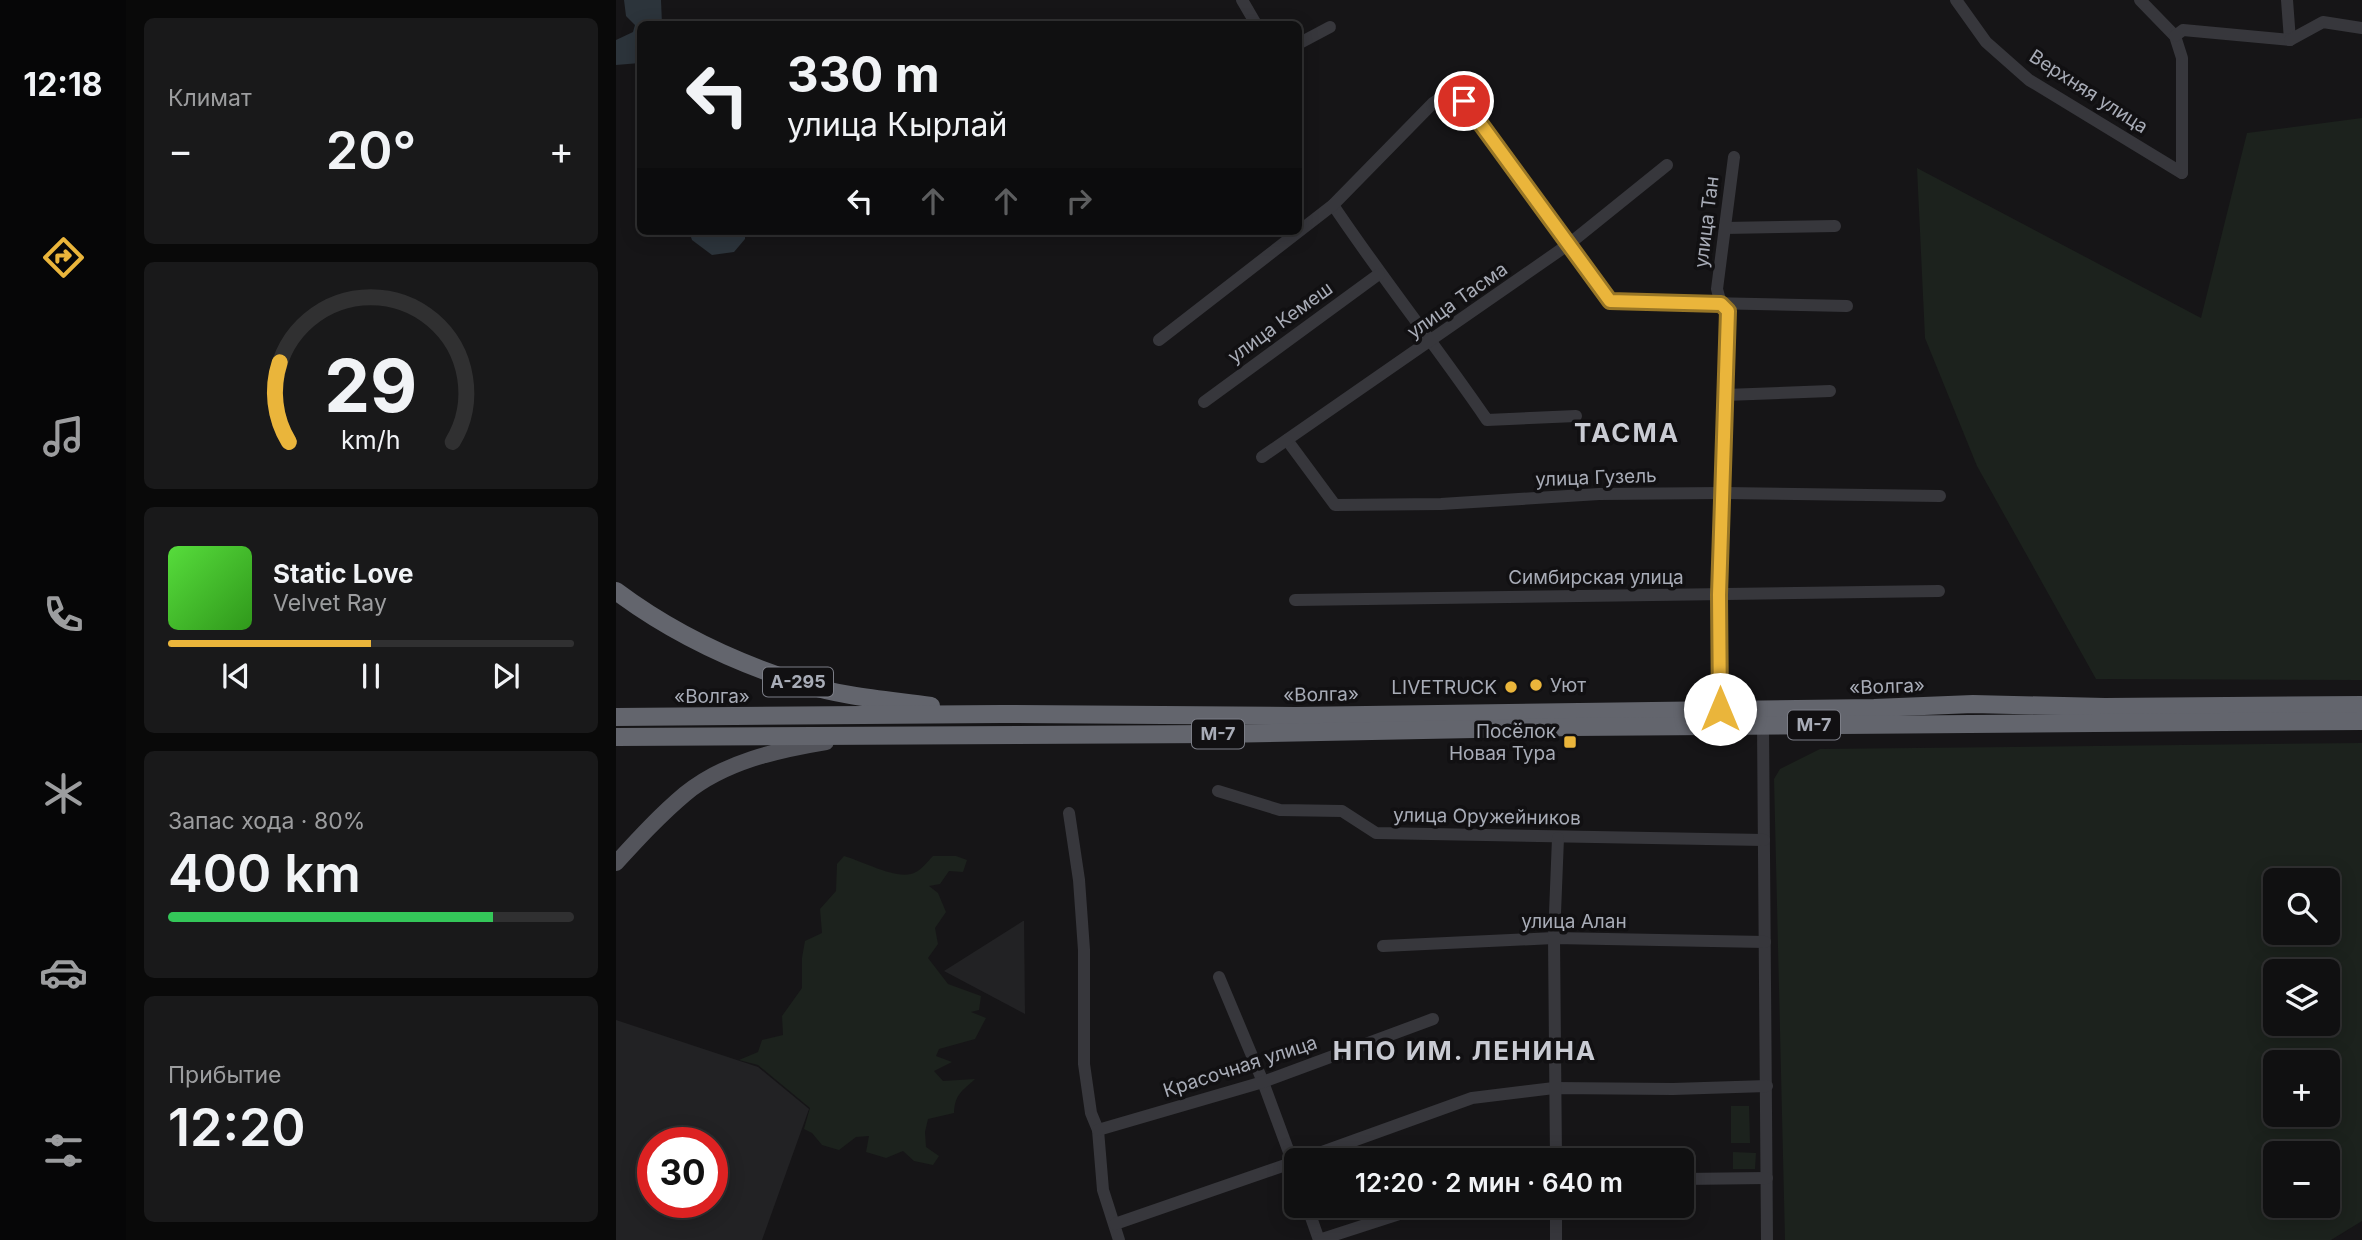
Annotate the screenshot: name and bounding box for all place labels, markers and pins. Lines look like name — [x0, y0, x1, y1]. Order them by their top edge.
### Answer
pin — [1434, 71, 1494, 131]
place label: Уют — [1550, 674, 1586, 697]
place label: LIVETRUCK — [1391, 676, 1497, 699]
marker: Уют — [1528, 677, 1544, 693]
marker: LIVETRUCK — [1503, 679, 1519, 695]
place label: Посёлок Новая Тура — [1449, 720, 1557, 765]
marker: Посёлок Новая Тура — [1562, 734, 1578, 750]

